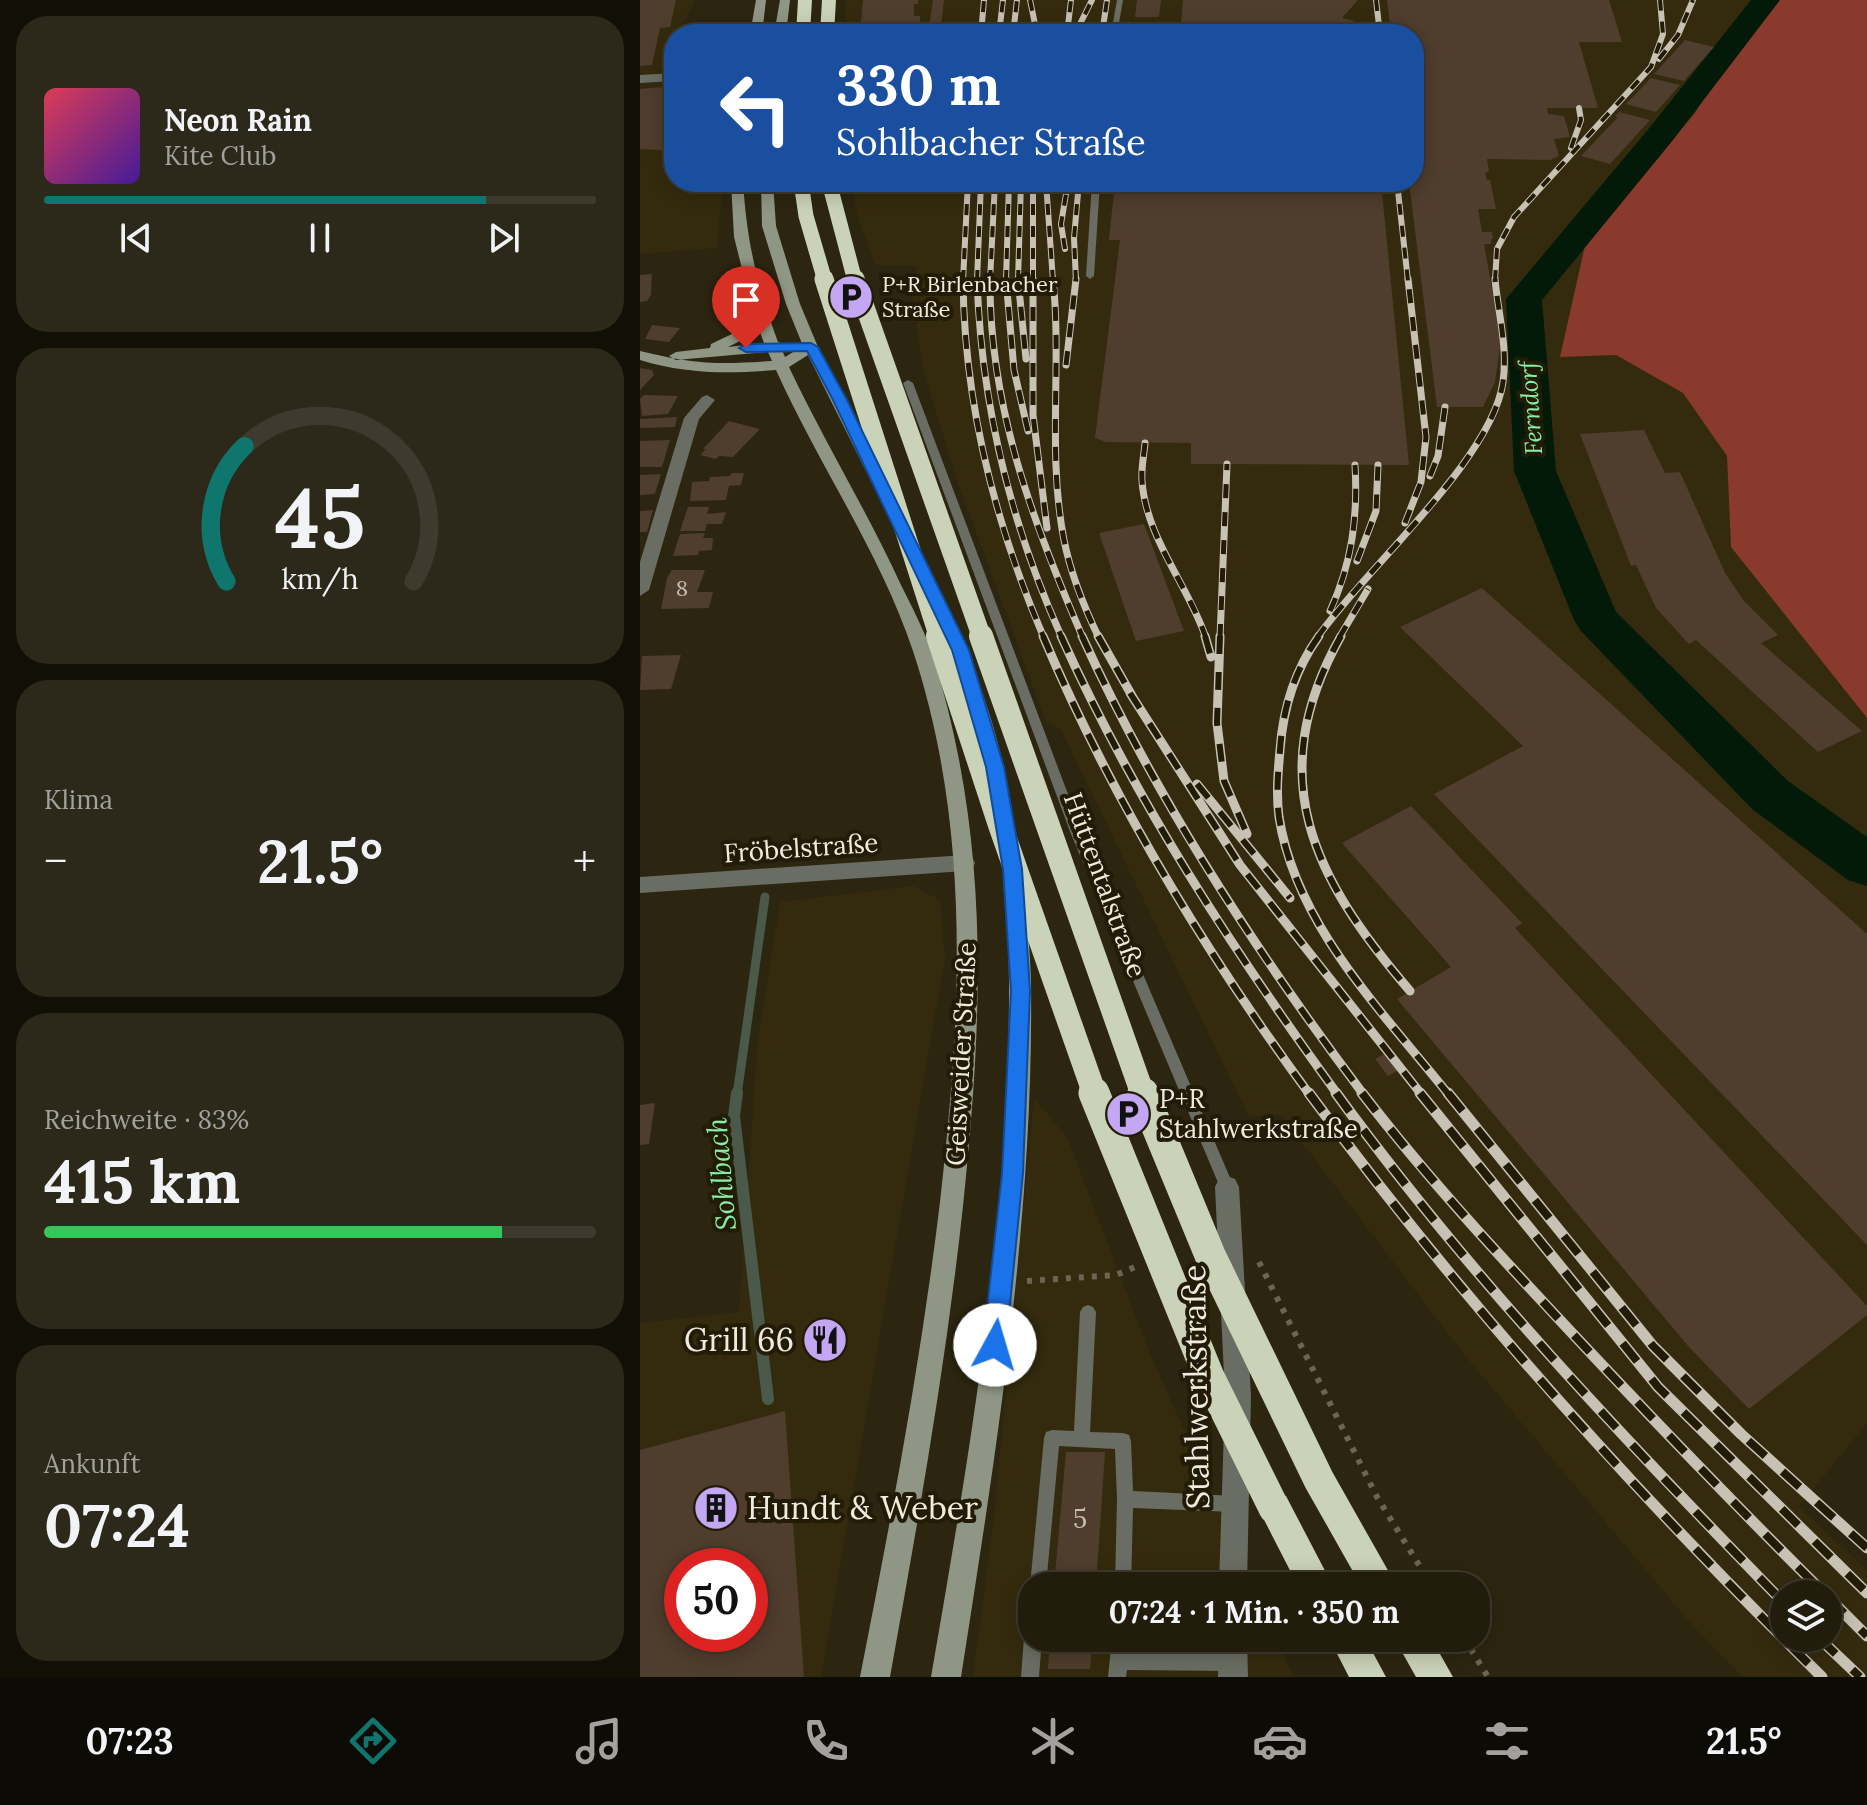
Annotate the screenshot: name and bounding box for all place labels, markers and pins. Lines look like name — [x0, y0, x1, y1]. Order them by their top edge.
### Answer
pin — [712, 266, 780, 348]
place label: P+R Birlenbacher Straße — [882, 270, 1058, 323]
parking icon: P+R Birlenbacher Straße — [827, 273, 875, 321]
place label: P+R Stahlwerkstraße — [1159, 1082, 1358, 1145]
parking icon: P+R Stahlwerkstraße — [1104, 1090, 1152, 1138]
restaurant icon: Grill 66 — [801, 1316, 849, 1364]
place label: Grill 66 — [684, 1319, 794, 1360]
building icon: Hundt & Weber — [692, 1484, 740, 1532]
place label: Hundt & Weber — [747, 1487, 978, 1528]

